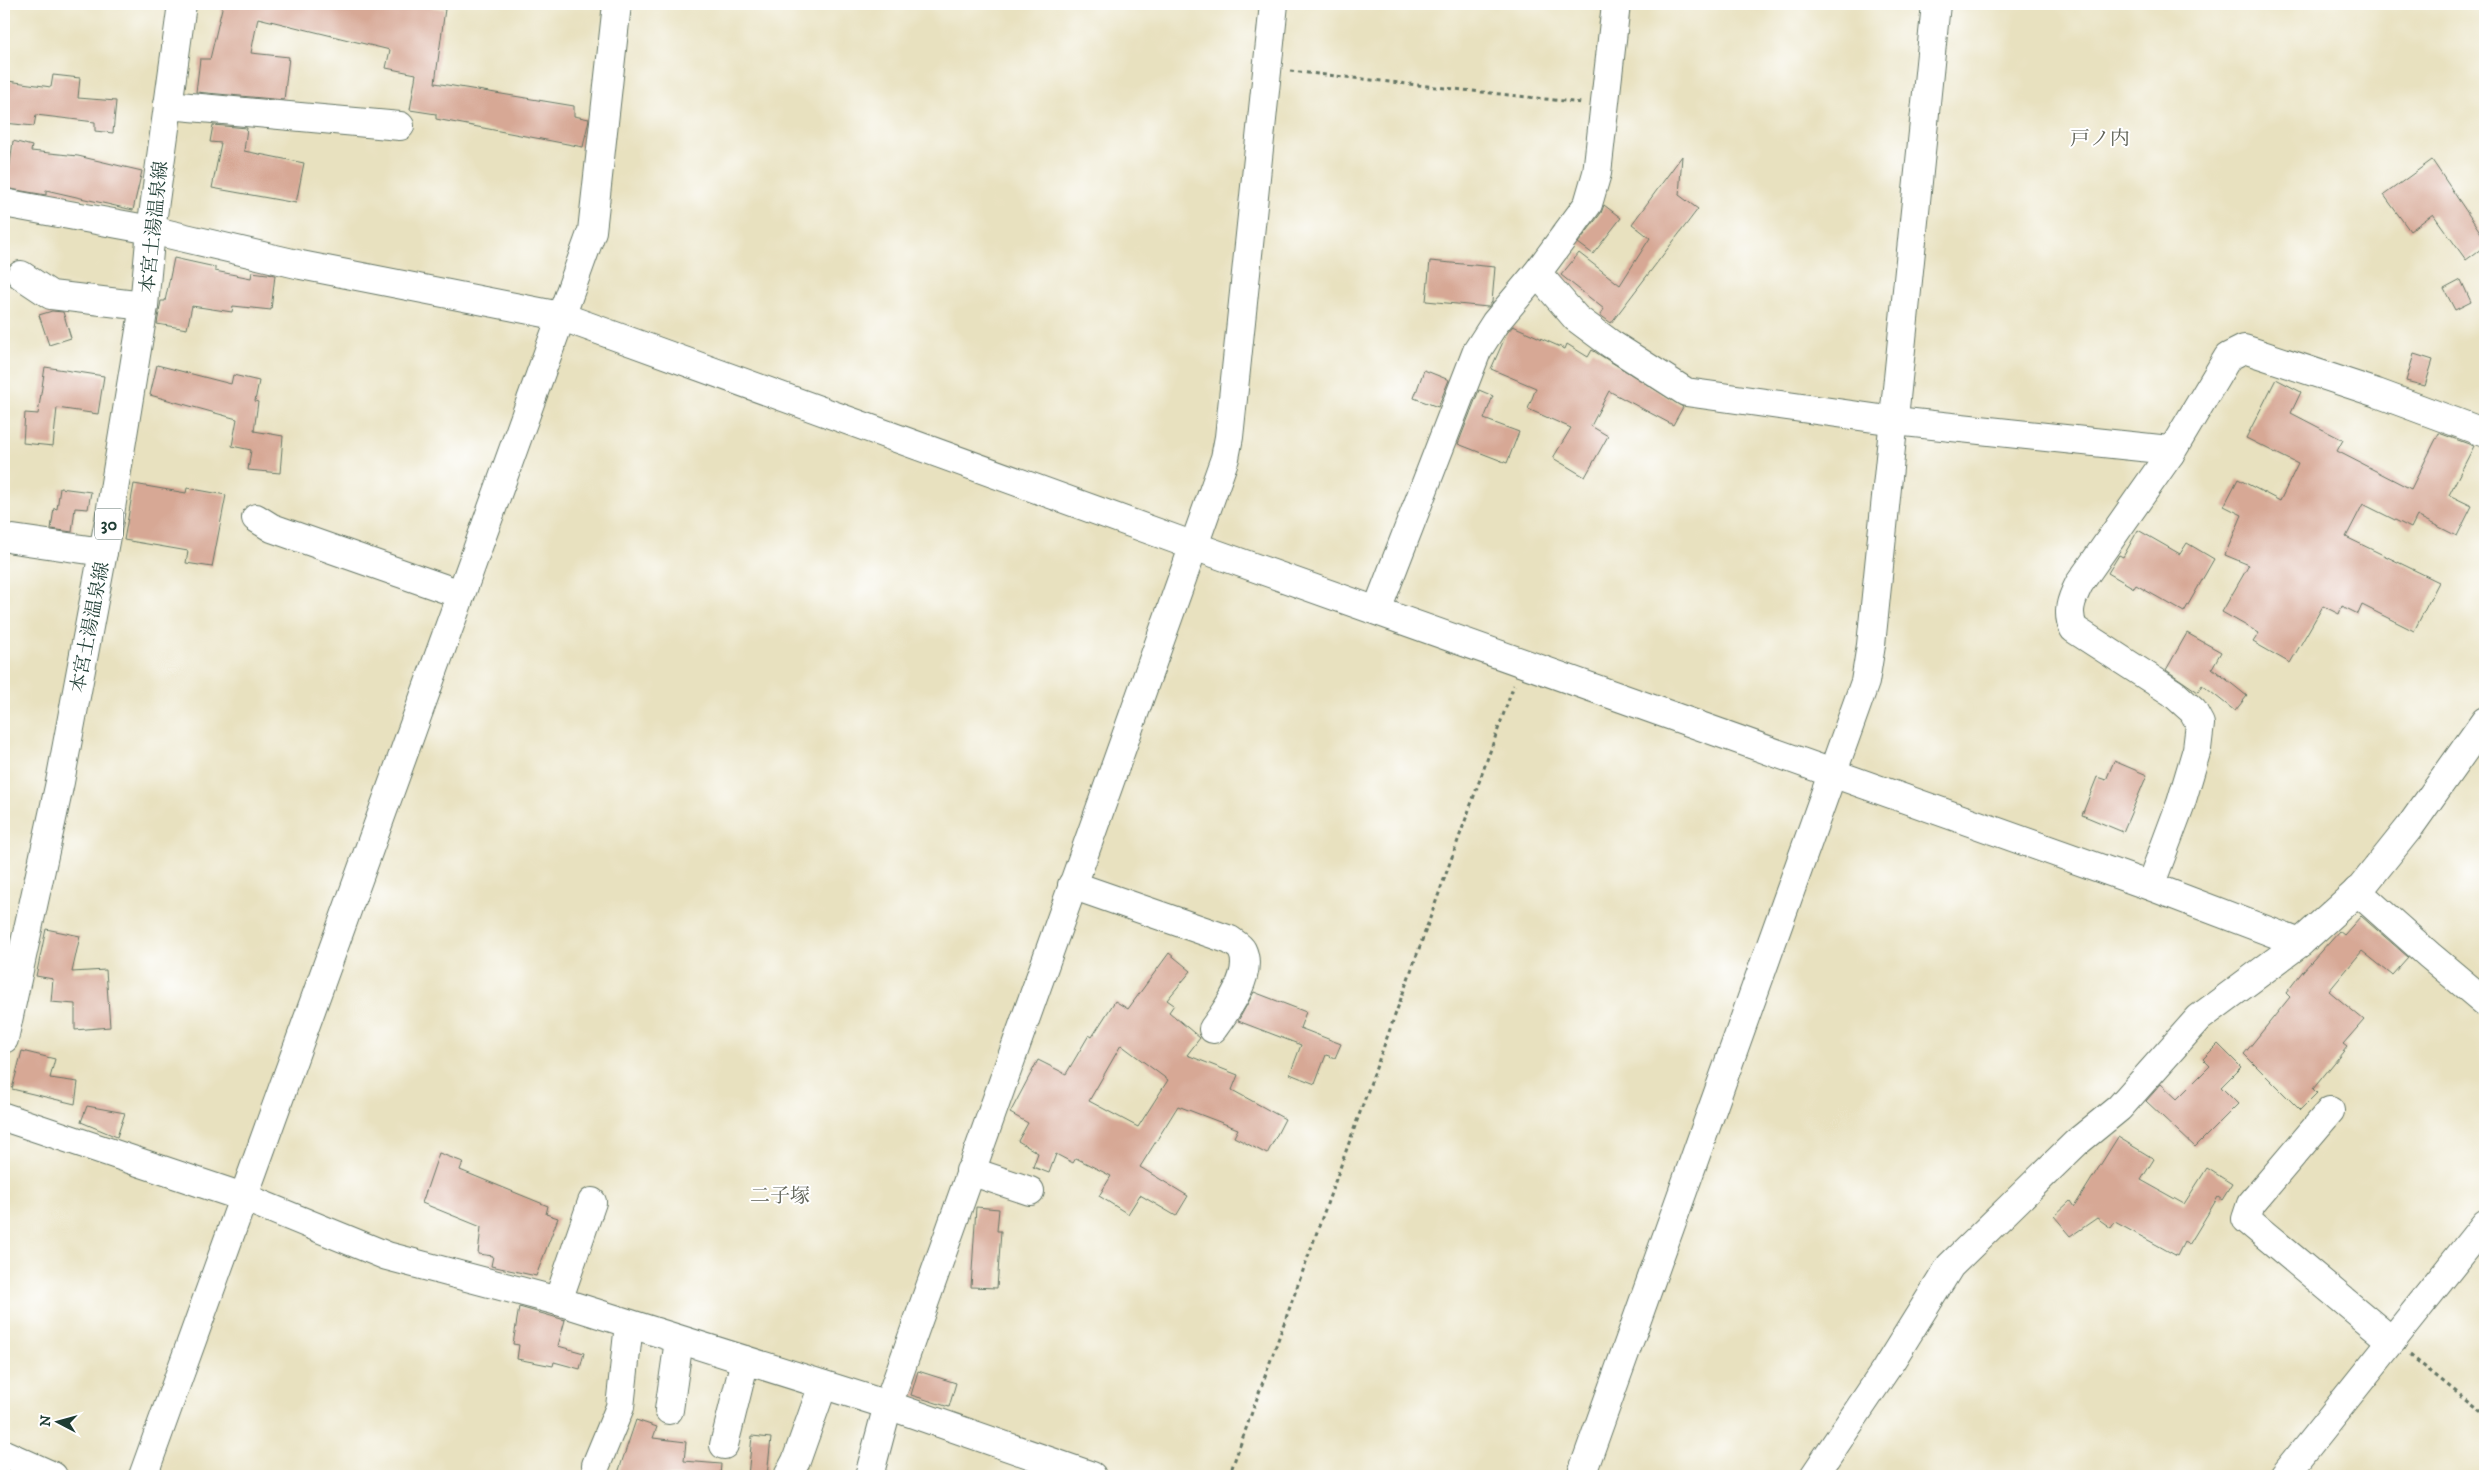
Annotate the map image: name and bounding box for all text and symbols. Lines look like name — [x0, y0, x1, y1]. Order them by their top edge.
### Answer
district label: 戸ノ内 — [2070, 127, 2130, 152]
street label: 本宮土湯温泉線 — [136, 160, 173, 295]
road number: 30 — [95, 508, 123, 540]
street label: 本宮土湯温泉線 — [66, 560, 114, 695]
district label: 二子塚 — [750, 1184, 810, 1209]
north arrow — [32, 1398, 82, 1448]
text: N — [37, 1414, 56, 1427]

